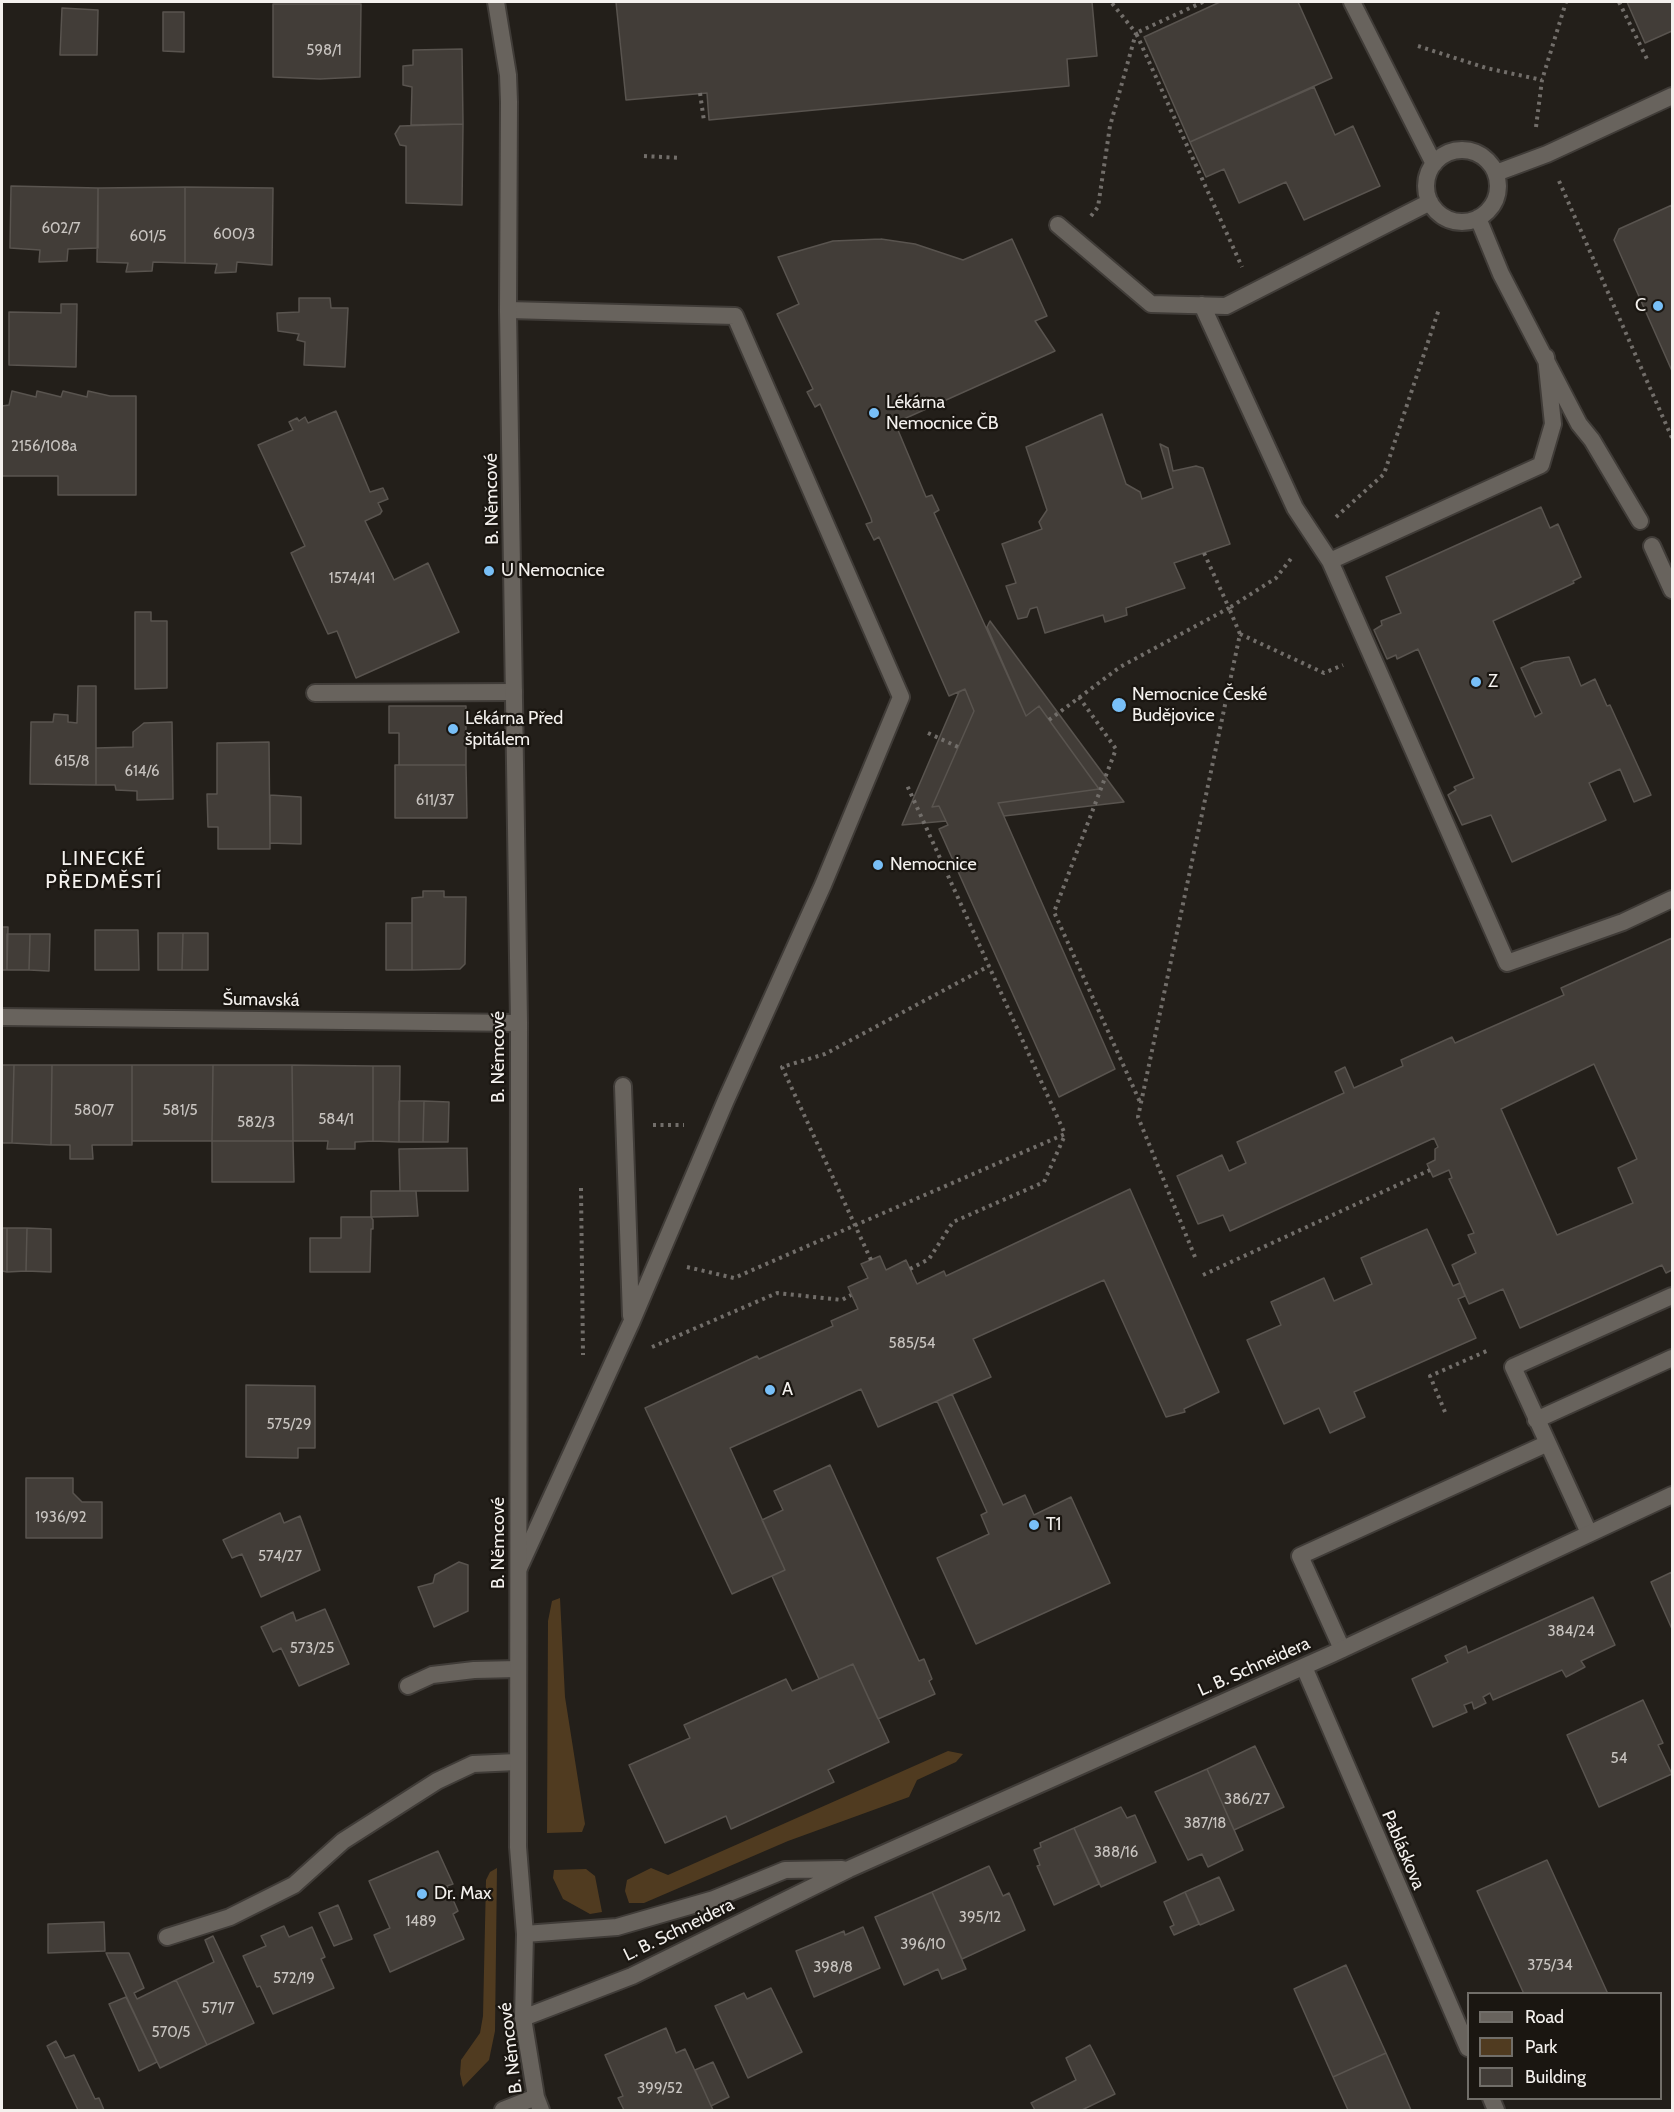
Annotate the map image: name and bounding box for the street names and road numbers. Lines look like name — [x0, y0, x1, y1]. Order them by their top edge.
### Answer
street label: B. Němcové — [480, 453, 504, 545]
street label: Šumavská — [222, 989, 300, 1011]
street label: B. Němcové — [488, 1011, 510, 1103]
street label: B. Němcové — [488, 1497, 510, 1589]
street label: L. B. Schneidera — [1195, 1633, 1313, 1701]
street label: Pabláskova — [1377, 1807, 1429, 1893]
street label: L. B. Schneidera — [620, 1894, 738, 1966]
street label: B. Němcové — [495, 2001, 527, 2095]

